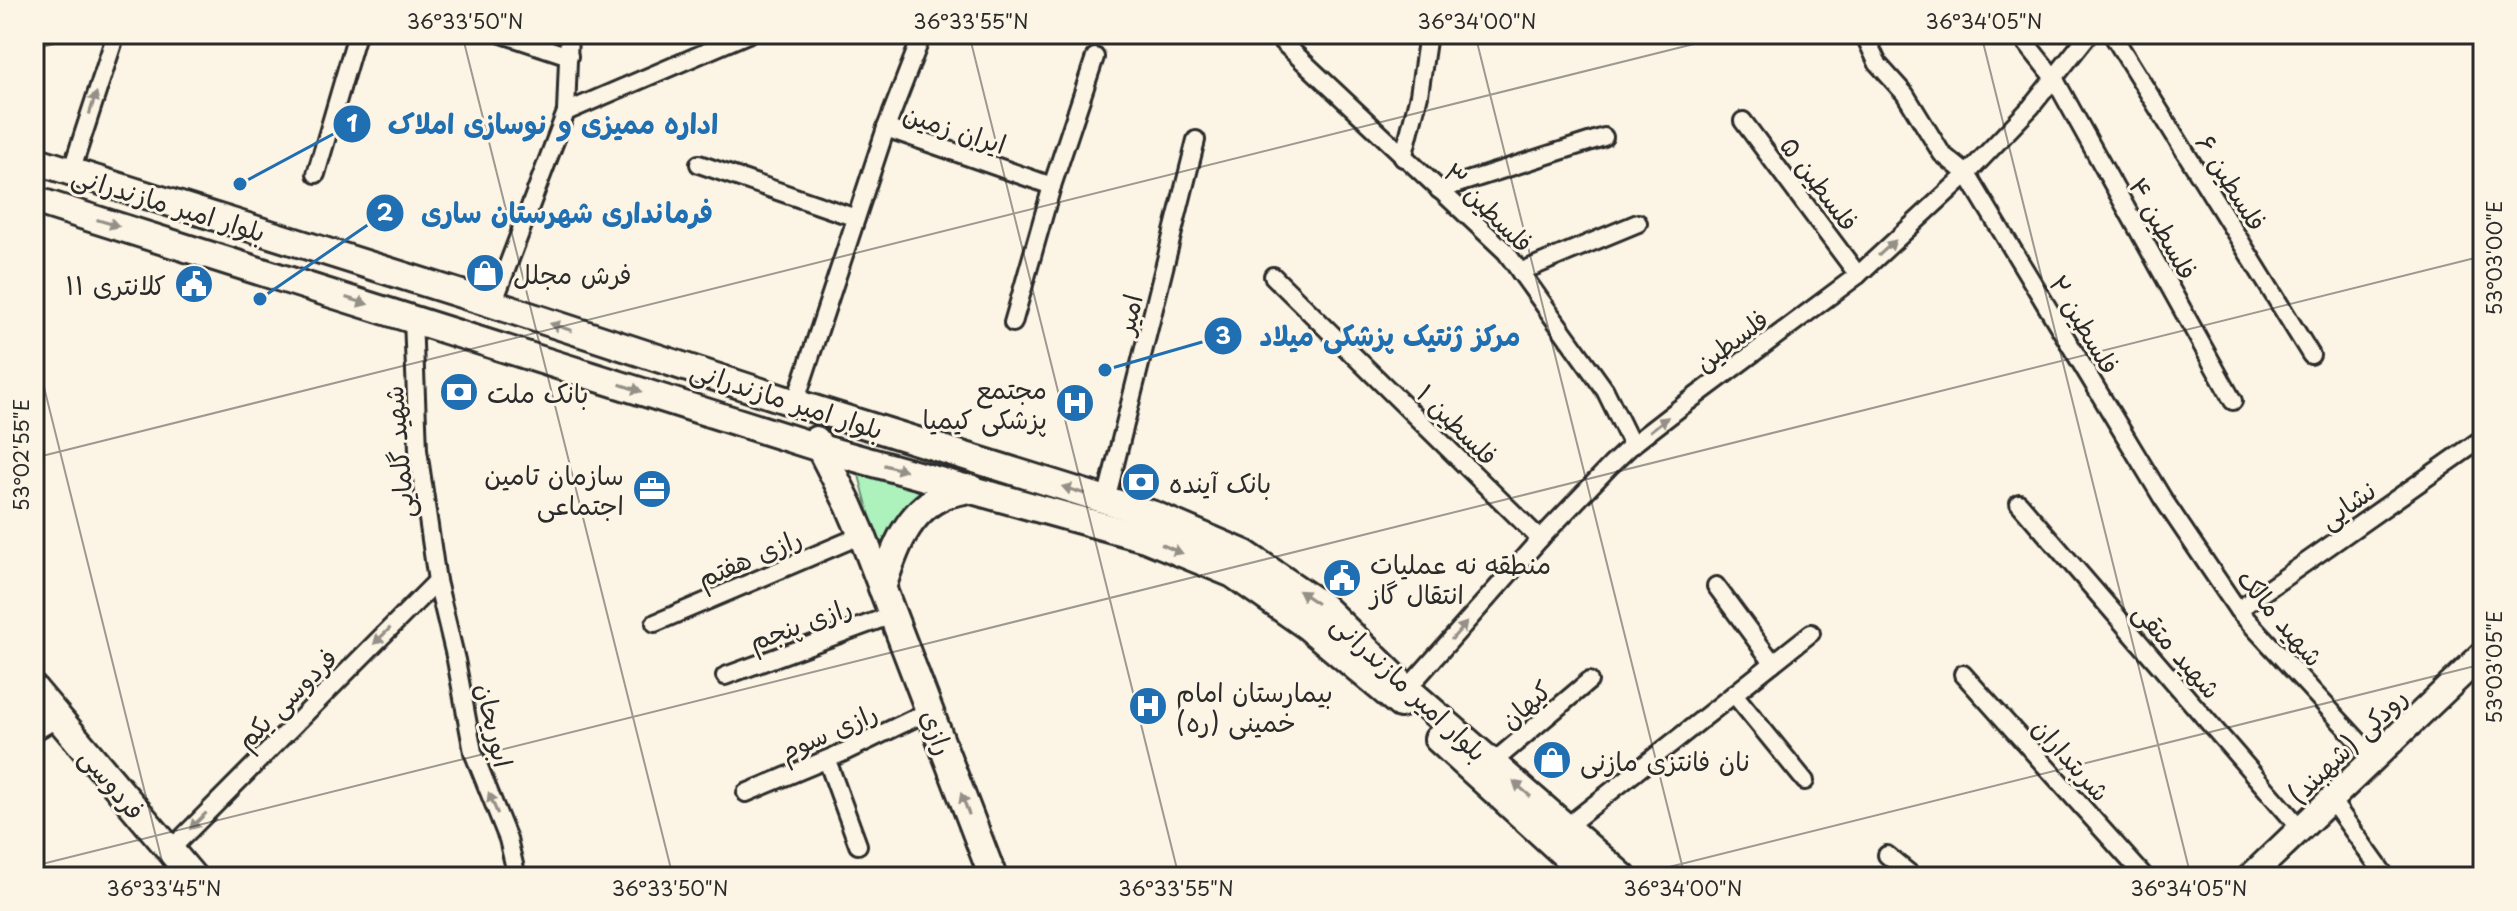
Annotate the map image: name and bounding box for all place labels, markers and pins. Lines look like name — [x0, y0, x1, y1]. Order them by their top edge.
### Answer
callout: اداره ممیزی و نوسازی املاک — [332, 98, 734, 150]
callout: فرمانداری شهرستان ساری — [365, 187, 729, 239]
shop icon: فرش مجلل — [464, 252, 506, 294]
place label: فرش مجلل — [513, 254, 632, 293]
public building icon: کلانتری ۱۱ — [173, 263, 215, 305]
place label: کلانتری ۱۱ — [66, 265, 166, 304]
callout: مرکز ژنتیک پزشکی میلاد — [1203, 310, 1536, 362]
place label: مجتمع پزشکی کیمیا — [923, 369, 1047, 438]
bank icon: بانک ملت — [438, 371, 480, 413]
place label: بانک ملت — [487, 373, 588, 412]
hospital icon: مجتمع پزشکی کیمیا — [1054, 382, 1096, 424]
place label: سازمان تامین اجتماعی — [484, 455, 624, 524]
bank icon: بانک آینده — [1120, 461, 1162, 503]
place label: بانک آینده — [1169, 463, 1271, 502]
office icon: سازمان تامین اجتماعی — [631, 468, 673, 510]
place label: منطقه نه عملیات انتقال گاز — [1368, 544, 1551, 613]
public building icon: منطقه نه عملیات انتقال گاز — [1321, 557, 1363, 599]
place label: بیمارستان امام خمینی (ره) — [1176, 672, 1333, 741]
hospital icon: بیمارستان امام خمینی (ره) — [1127, 685, 1169, 727]
shop icon: نان فانتزی مازنی — [1531, 739, 1573, 781]
place label: نان فانتزی مازنی — [1580, 741, 1750, 780]

